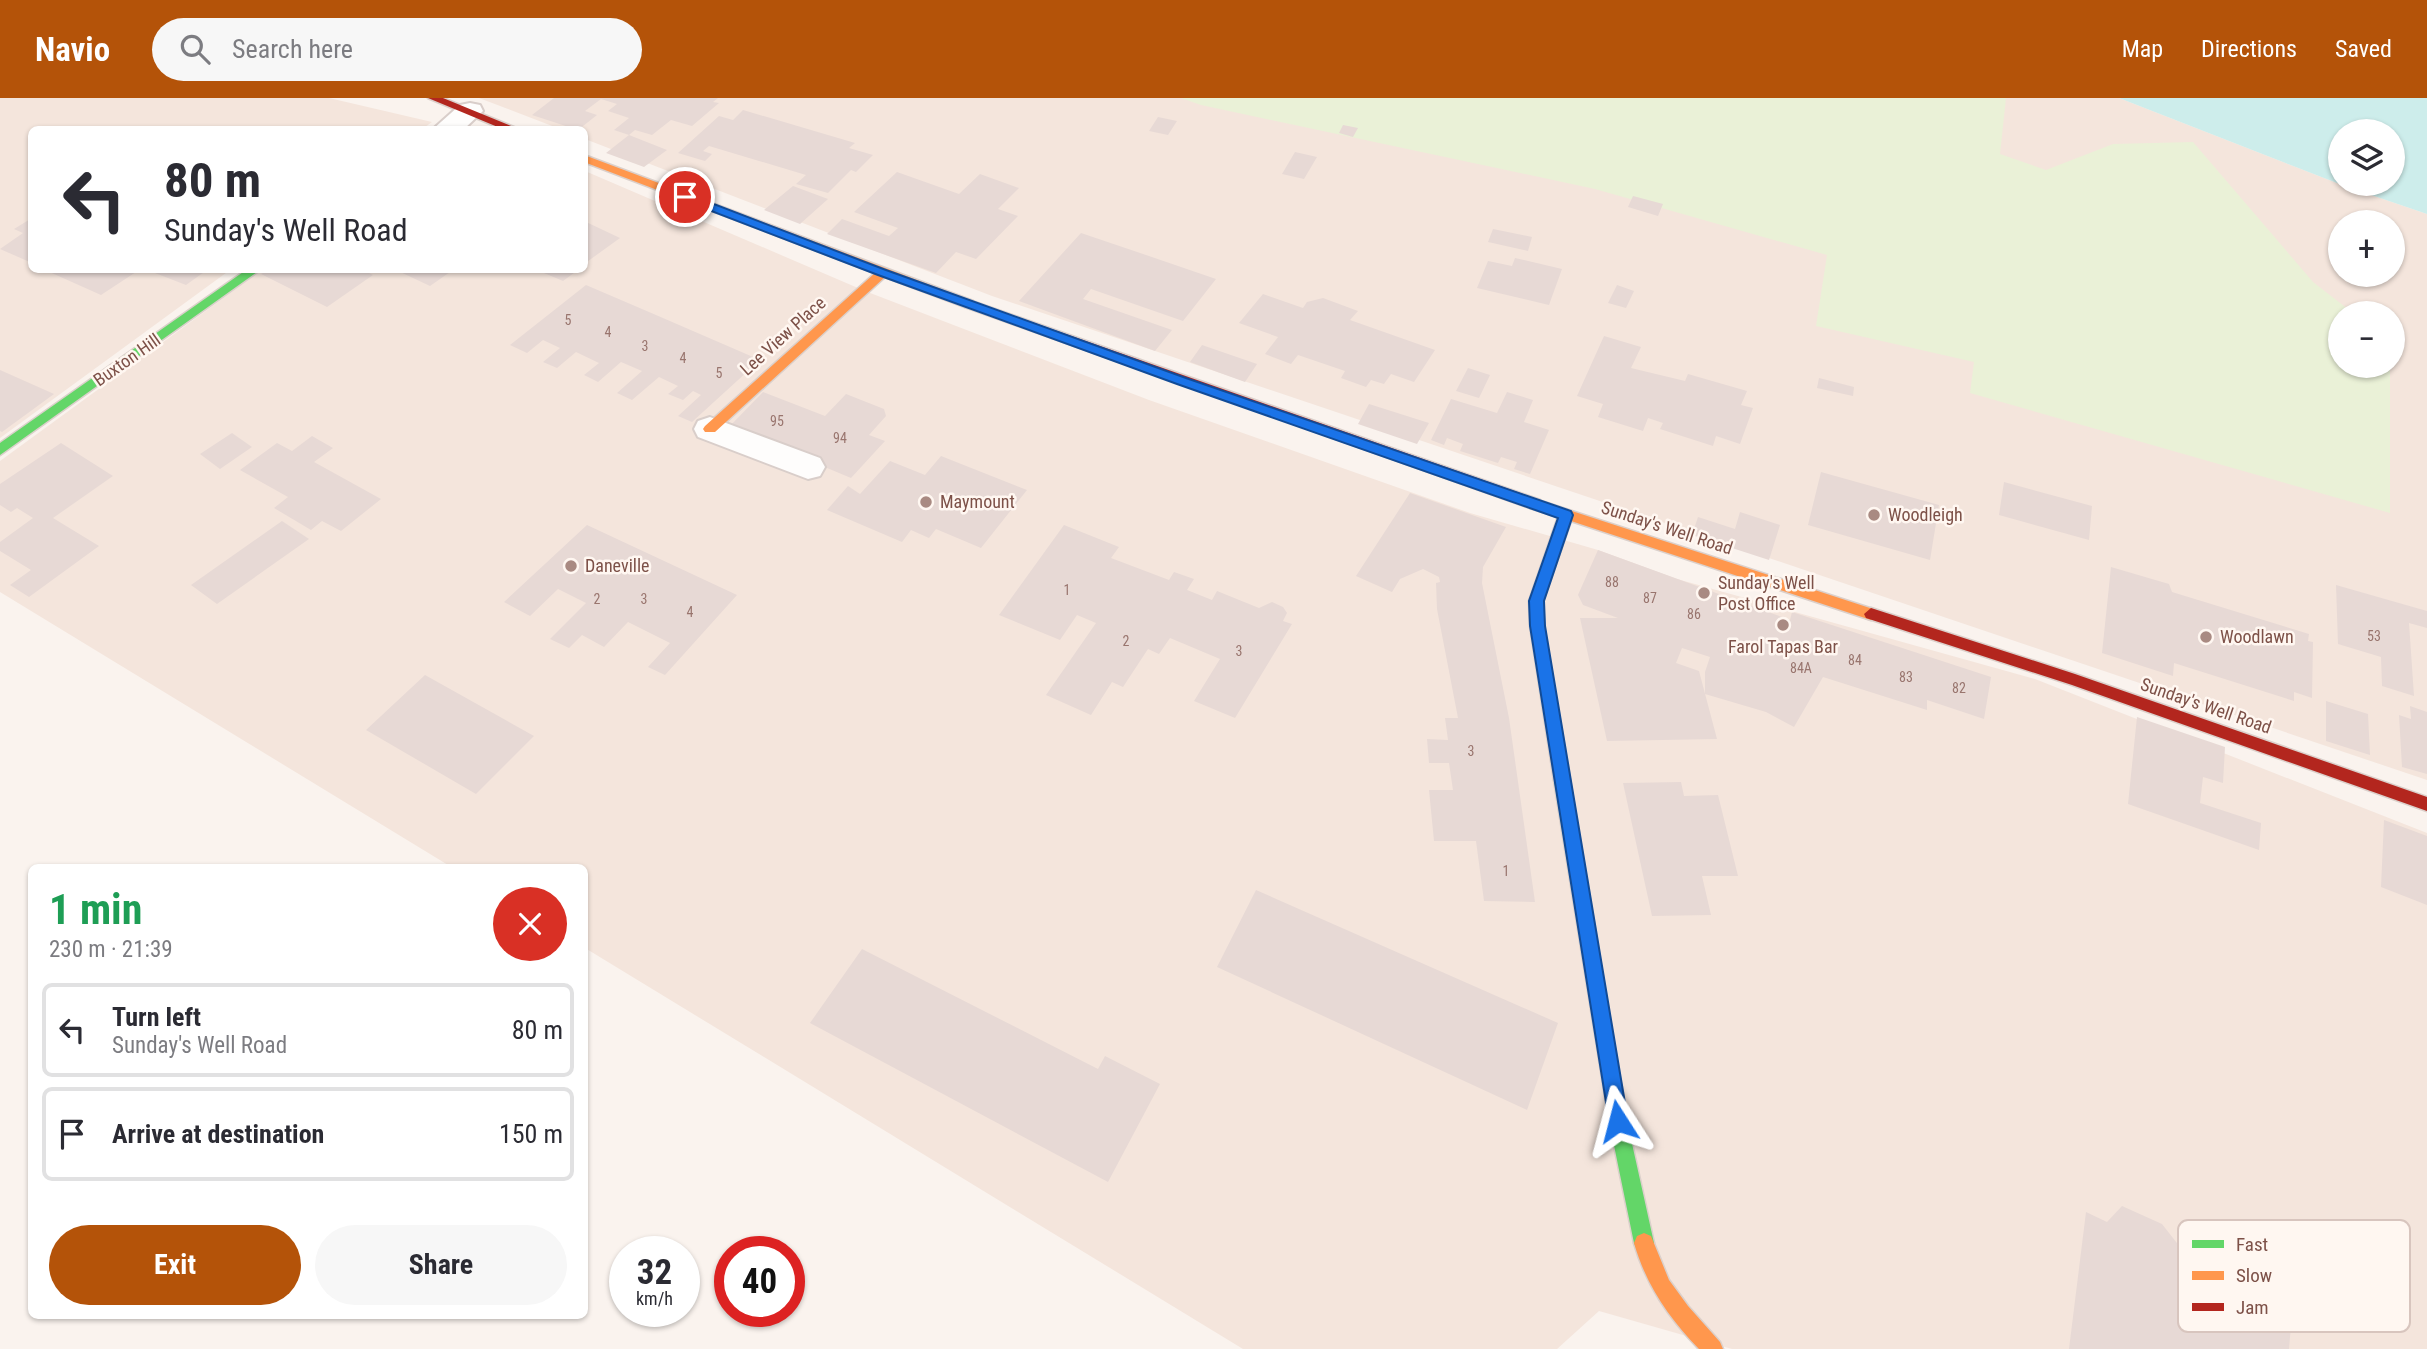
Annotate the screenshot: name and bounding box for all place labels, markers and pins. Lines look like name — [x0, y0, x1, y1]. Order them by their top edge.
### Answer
pin — [655, 167, 715, 227]
place label: Maymount — [940, 491, 1015, 512]
marker: Maymount — [918, 494, 934, 510]
place label: Woodleigh — [1888, 504, 1963, 525]
marker: Woodleigh — [1866, 507, 1882, 523]
place label: Daneville — [585, 555, 649, 576]
marker: Daneville — [563, 558, 579, 574]
place label: Sunday's Well Post Office — [1718, 572, 1815, 614]
marker: Sunday's Well Post Office — [1696, 585, 1712, 601]
marker: Farol Tapas Bar — [1775, 617, 1791, 633]
place label: Woodlawn — [2220, 626, 2294, 647]
marker: Woodlawn — [2198, 629, 2214, 645]
place label: Farol Tapas Bar — [1728, 636, 1839, 657]

